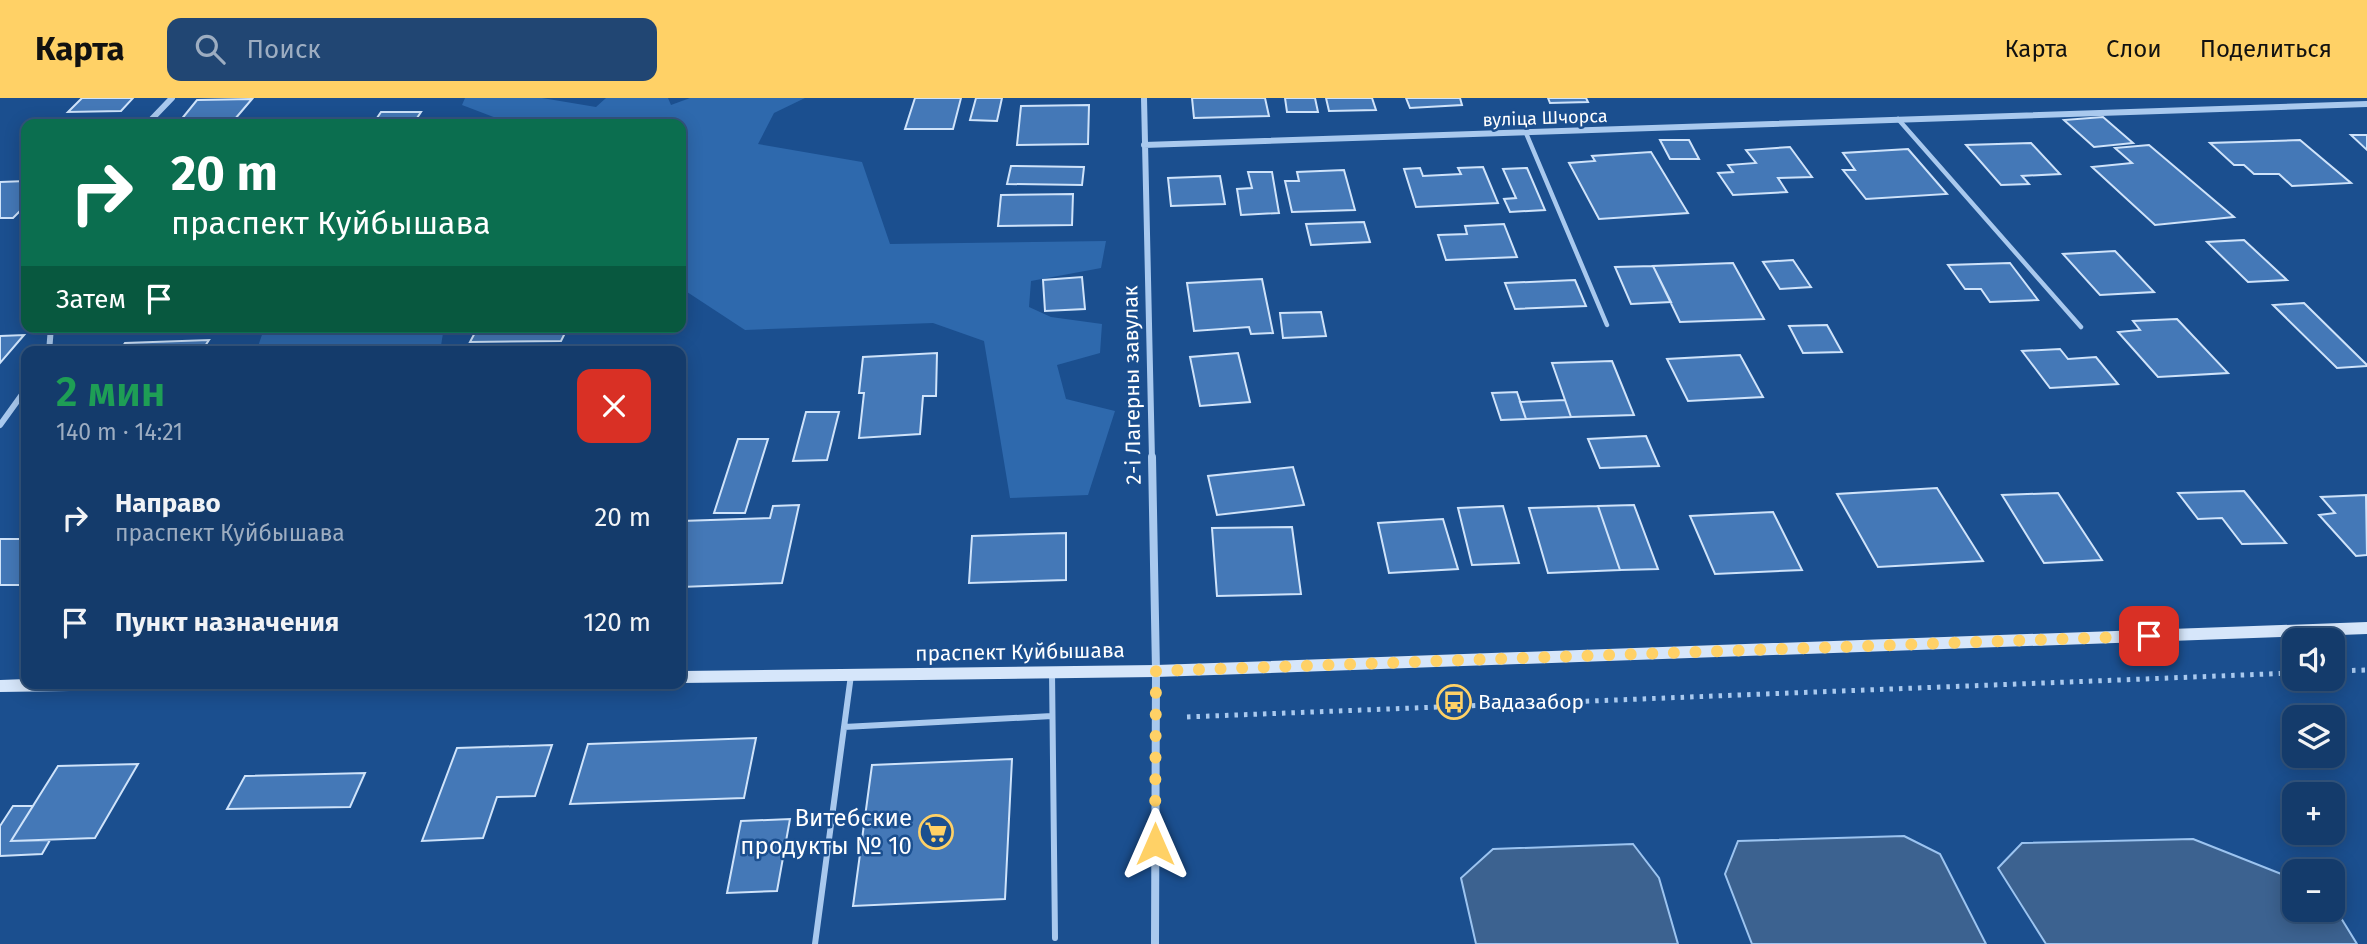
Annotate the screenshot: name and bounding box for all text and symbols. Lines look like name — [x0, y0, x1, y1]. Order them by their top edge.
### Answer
search box — [167, 18, 657, 81]
text: Карта — [35, 29, 125, 69]
icon: search — [191, 30, 229, 68]
text: Поиск — [247, 34, 321, 65]
text: Карта — [2004, 35, 2068, 63]
text: Слои — [2106, 35, 2162, 63]
text: Поделиться — [2200, 35, 2332, 63]
street label: вуліца Шчорса — [1482, 105, 1608, 131]
text: 20 m — [171, 144, 278, 203]
icon: right — [56, 147, 147, 238]
text: праспект Куйбышава — [171, 204, 491, 242]
icon: arrive — [140, 280, 178, 318]
text: Затем — [56, 284, 126, 315]
street label: 2-і Лагерны завулак — [1117, 285, 1147, 485]
text: 2 мин — [56, 367, 166, 417]
button: close — [577, 369, 651, 443]
text: 140 m · 14:21 — [56, 418, 183, 446]
text: Направо — [115, 488, 221, 519]
icon: right — [56, 499, 94, 537]
text: 20 m — [594, 502, 651, 533]
text: праспект Куйбышава — [115, 519, 345, 547]
icon: arrive — [56, 604, 94, 642]
pin — [2119, 606, 2179, 666]
text: Пункт назначения — [115, 607, 339, 638]
text: 120 m — [583, 607, 651, 638]
icon: arrive — [2130, 617, 2168, 655]
map controls — [2282, 628, 2345, 922]
button: sound — [2282, 628, 2345, 691]
street label: праспект Куйбышава — [915, 637, 1125, 667]
bus stop icon: Вадазабор — [1435, 683, 1473, 721]
place label: Вадазабор — [1478, 689, 1584, 715]
button: layers — [2282, 705, 2345, 768]
button: + — [2282, 782, 2345, 845]
place label: Витебские продукты № 10 — [740, 804, 912, 860]
position arrow — [1118, 807, 1192, 881]
supermarket icon: Витебские продукты № 10 — [917, 813, 955, 851]
button: − — [2282, 859, 2345, 922]

